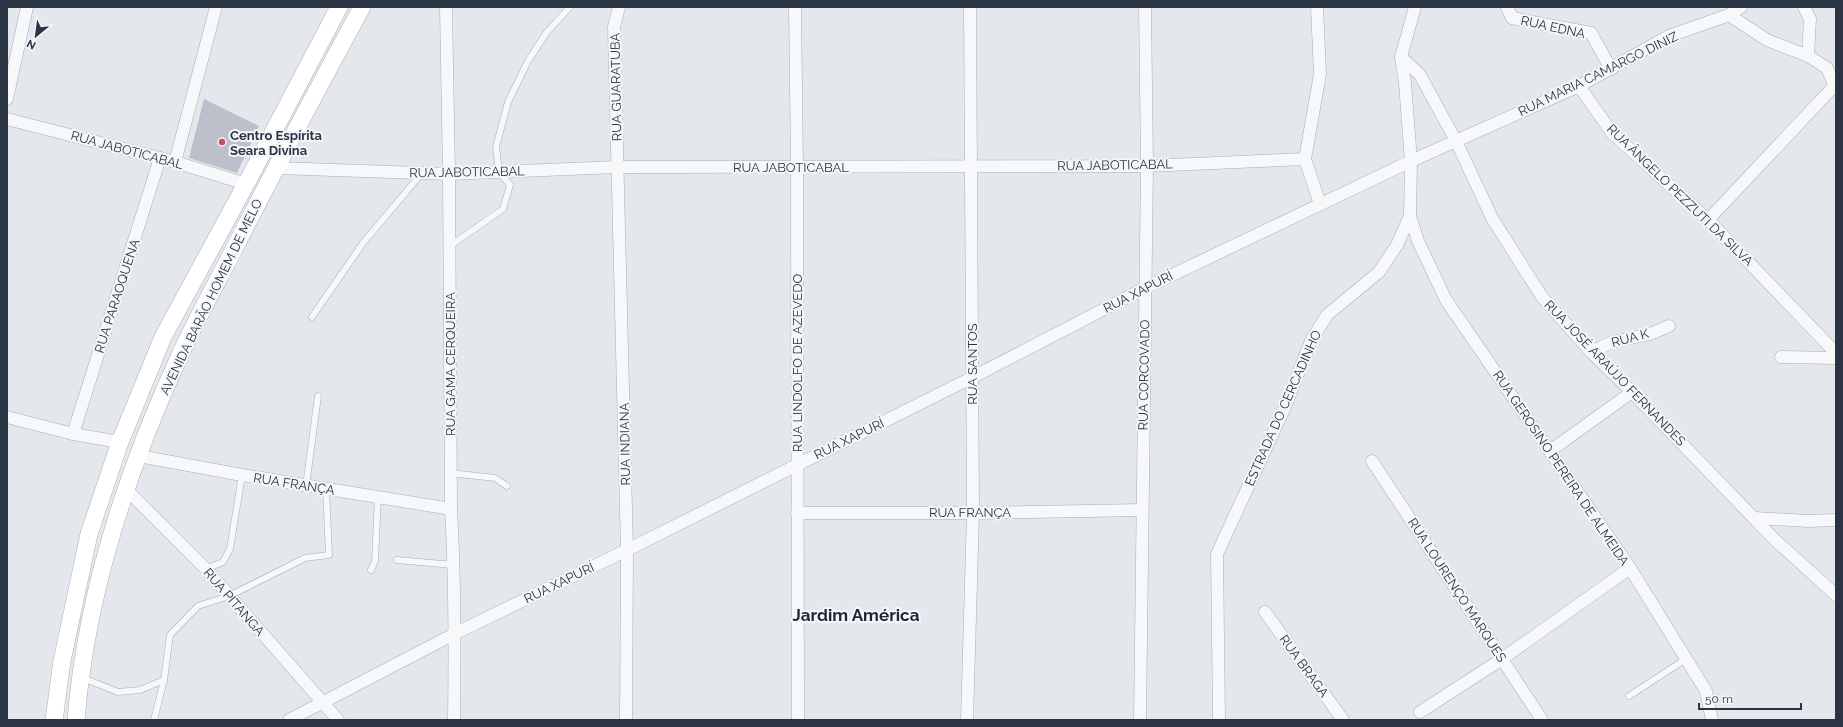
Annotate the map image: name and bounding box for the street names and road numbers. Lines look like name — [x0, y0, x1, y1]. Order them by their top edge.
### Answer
street label: RUA EDNA — [1519, 13, 1587, 41]
street label: RUA MARIA CAMARGO DINIZ — [1516, 29, 1680, 119]
street label: RUA GUARATUBA — [608, 32, 624, 141]
street label: RUA ÂNGELO PEZZUTI DA SILVA — [1604, 121, 1756, 269]
street label: RUA JABOTICABAL — [69, 128, 185, 172]
street label: RUA JABOTICABAL — [1057, 156, 1173, 174]
street label: RUA JABOTICABAL — [733, 160, 849, 175]
street label: RUA JABOTICABAL — [409, 163, 525, 181]
street label: AVENIDA BARÃO HOMEM DE MELO — [157, 196, 265, 397]
street label: RUA PARAOQUENA — [92, 237, 143, 355]
street label: RUA XAPURÍ — [1101, 268, 1176, 316]
street label: RUA LINDOLFO DE AZEVEDO — [790, 274, 805, 452]
street label: RUA GAMA CERQUEIRA — [443, 292, 458, 436]
street label: RUA JOSÉ ARAÚJO FERNANDES — [1541, 297, 1689, 449]
street label: RUA CORCOVADO — [1136, 319, 1152, 431]
street label: RUA SANTOS — [965, 323, 980, 405]
street label: RUA K — [1610, 326, 1651, 350]
street label: ESTRADA DO CERCADINHO — [1242, 328, 1324, 488]
street label: RUA GEROSINO PEREIRA DE ALMEIDA — [1490, 368, 1632, 568]
street label: RUA INDIANA — [617, 402, 633, 486]
street label: RUA XAPURÍ — [812, 415, 887, 462]
street label: RUA FRANÇA — [252, 470, 336, 498]
street label: RUA FRANÇA — [929, 505, 1011, 520]
street label: RUA LOURENÇO MARQUES — [1405, 515, 1509, 665]
street label: RUA XAPURÍ — [522, 559, 597, 606]
street label: RUA PITANGA — [200, 565, 268, 639]
street label: RUA BRAGA — [1276, 632, 1332, 700]

